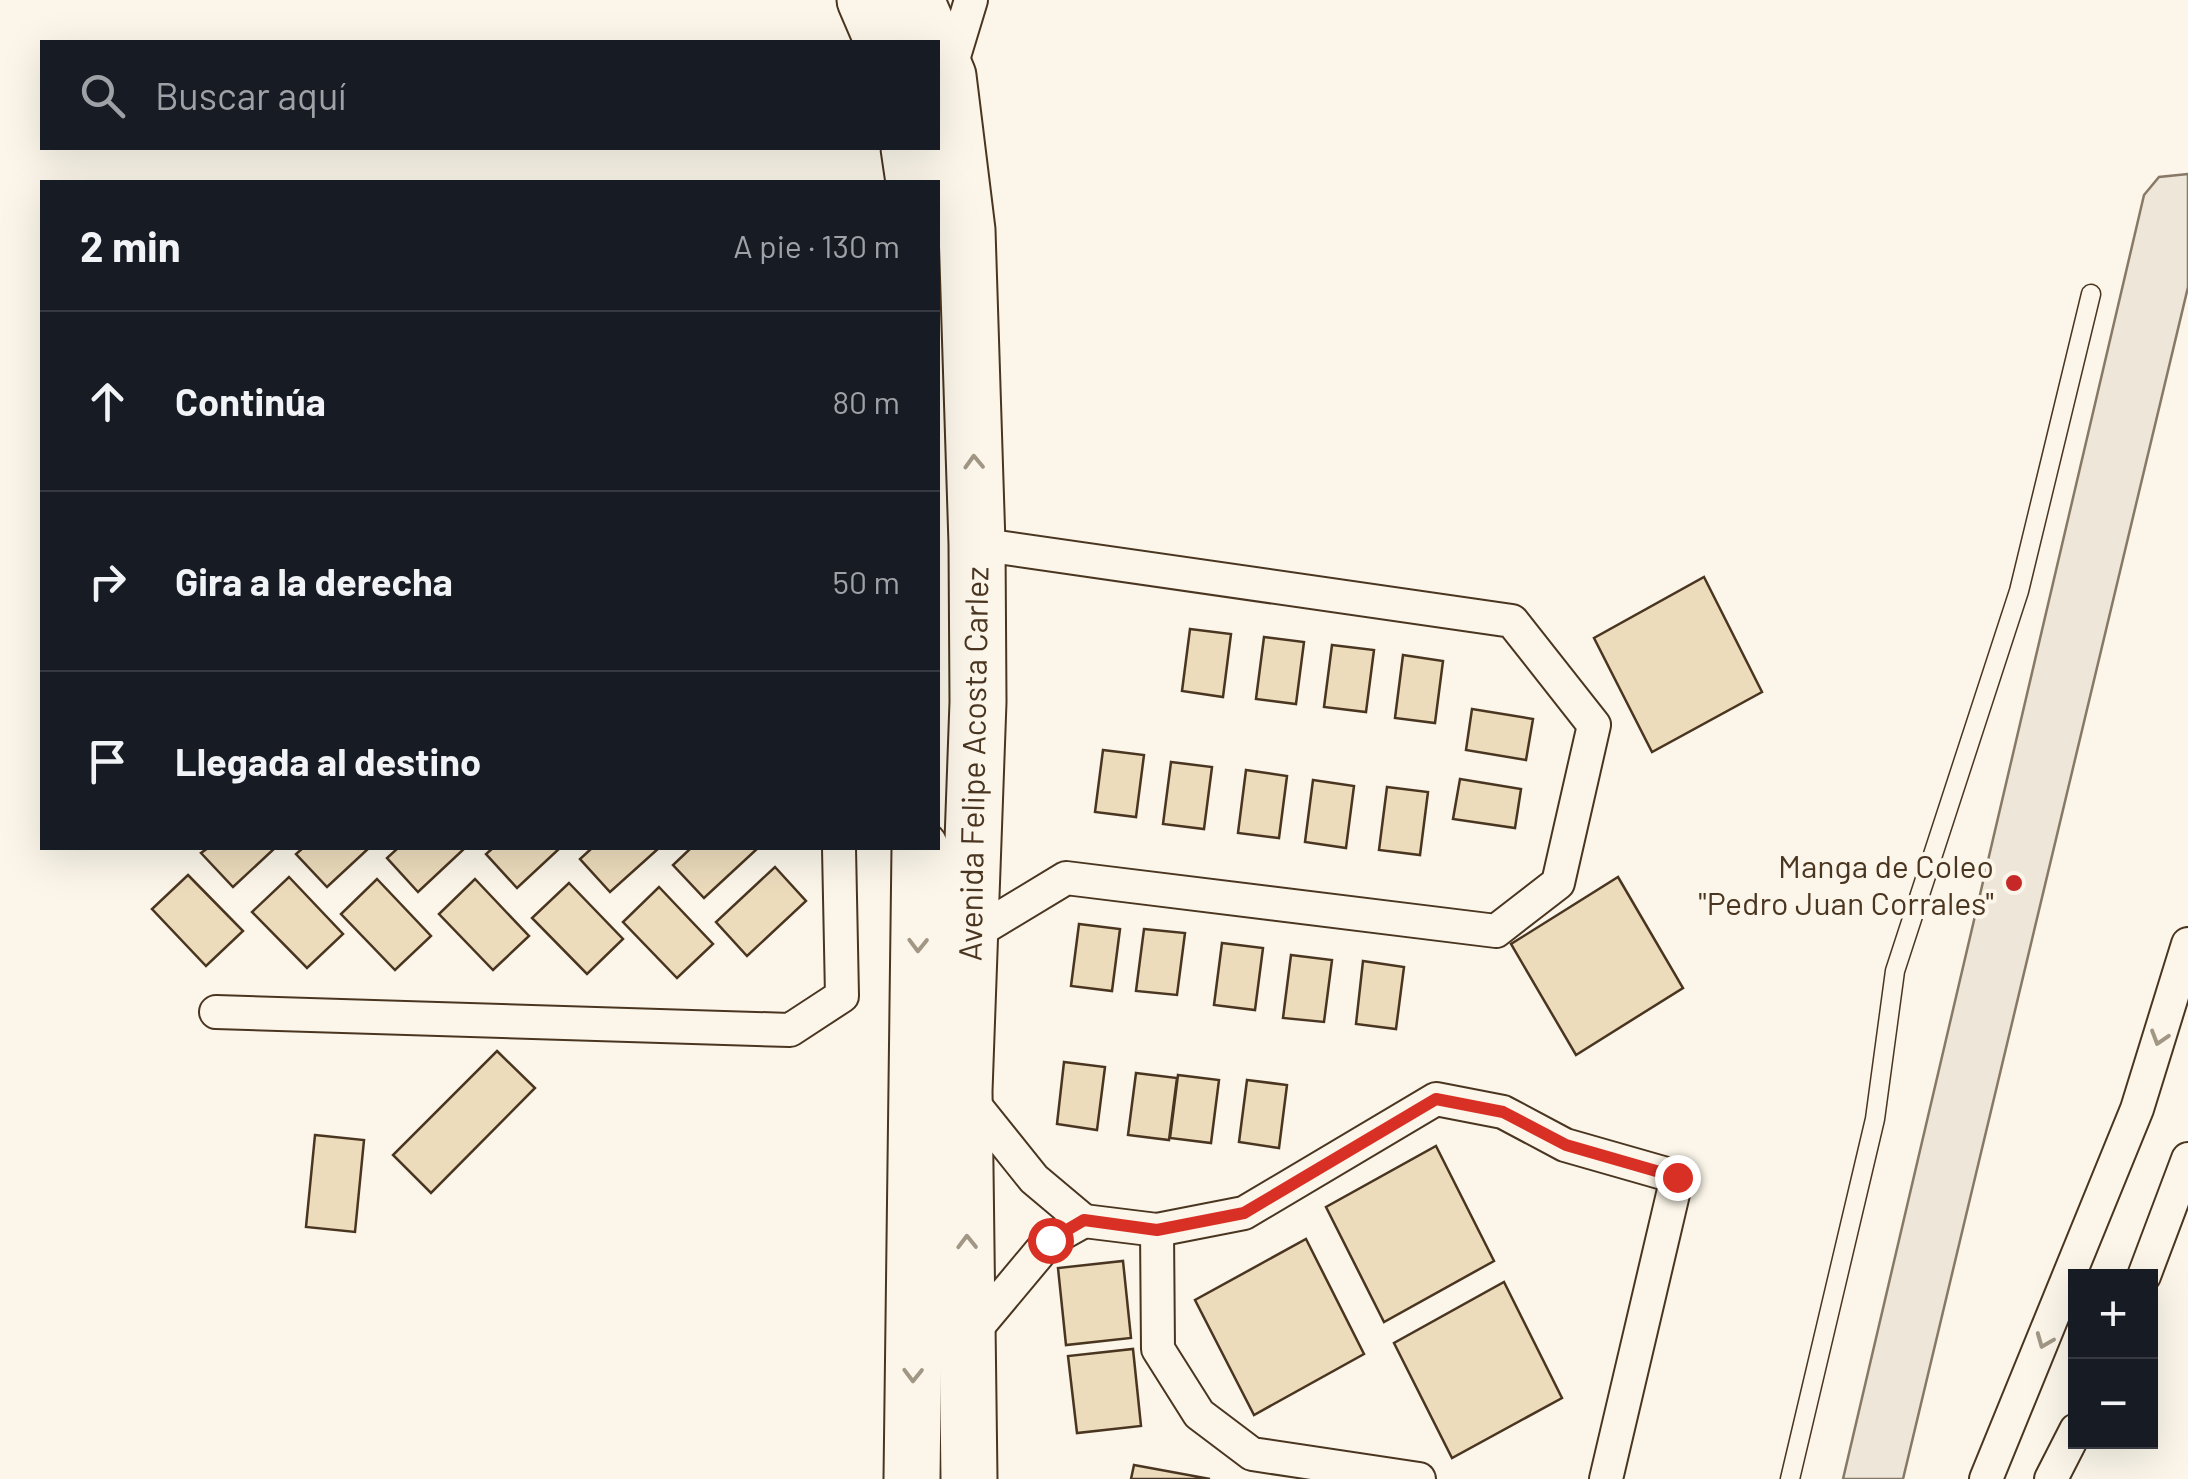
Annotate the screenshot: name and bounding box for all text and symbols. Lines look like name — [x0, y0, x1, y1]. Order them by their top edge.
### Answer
search box — [40, 40, 940, 150]
icon: search — [75, 68, 130, 123]
text: Buscar aquí — [155, 72, 346, 118]
text: 2 min — [80, 220, 181, 270]
text: A pie · 130 m — [733, 226, 900, 264]
icon: ahead — [80, 374, 135, 429]
text: Continúa — [175, 378, 326, 424]
text: 80 m — [832, 382, 900, 420]
one-way arrow — [964, 453, 985, 469]
icon: right — [80, 554, 135, 609]
text: Gira a la derecha — [175, 558, 453, 604]
text: 50 m — [833, 562, 900, 600]
street label: Avenida Felipe Acosta Carlez — [950, 566, 994, 962]
icon: arrive — [80, 734, 135, 789]
text: Llegada al destino — [175, 738, 481, 784]
place label: Manga de Coleo "Pedro Juan Corrales" — [1698, 846, 1994, 921]
marker: Manga de Coleo "Pedro Juan Corrales" — [2003, 872, 2025, 894]
one-way arrow — [907, 938, 929, 953]
one-way arrow — [2150, 1028, 2171, 1045]
route end — [1655, 1155, 1701, 1201]
route start — [1028, 1218, 1074, 1264]
one-way arrow — [956, 1233, 978, 1248]
map controls — [2068, 1269, 2158, 1449]
button: + — [2068, 1269, 2158, 1359]
one-way arrow — [2035, 1331, 2055, 1349]
button: − — [2068, 1359, 2158, 1449]
one-way arrow — [902, 1368, 924, 1383]

